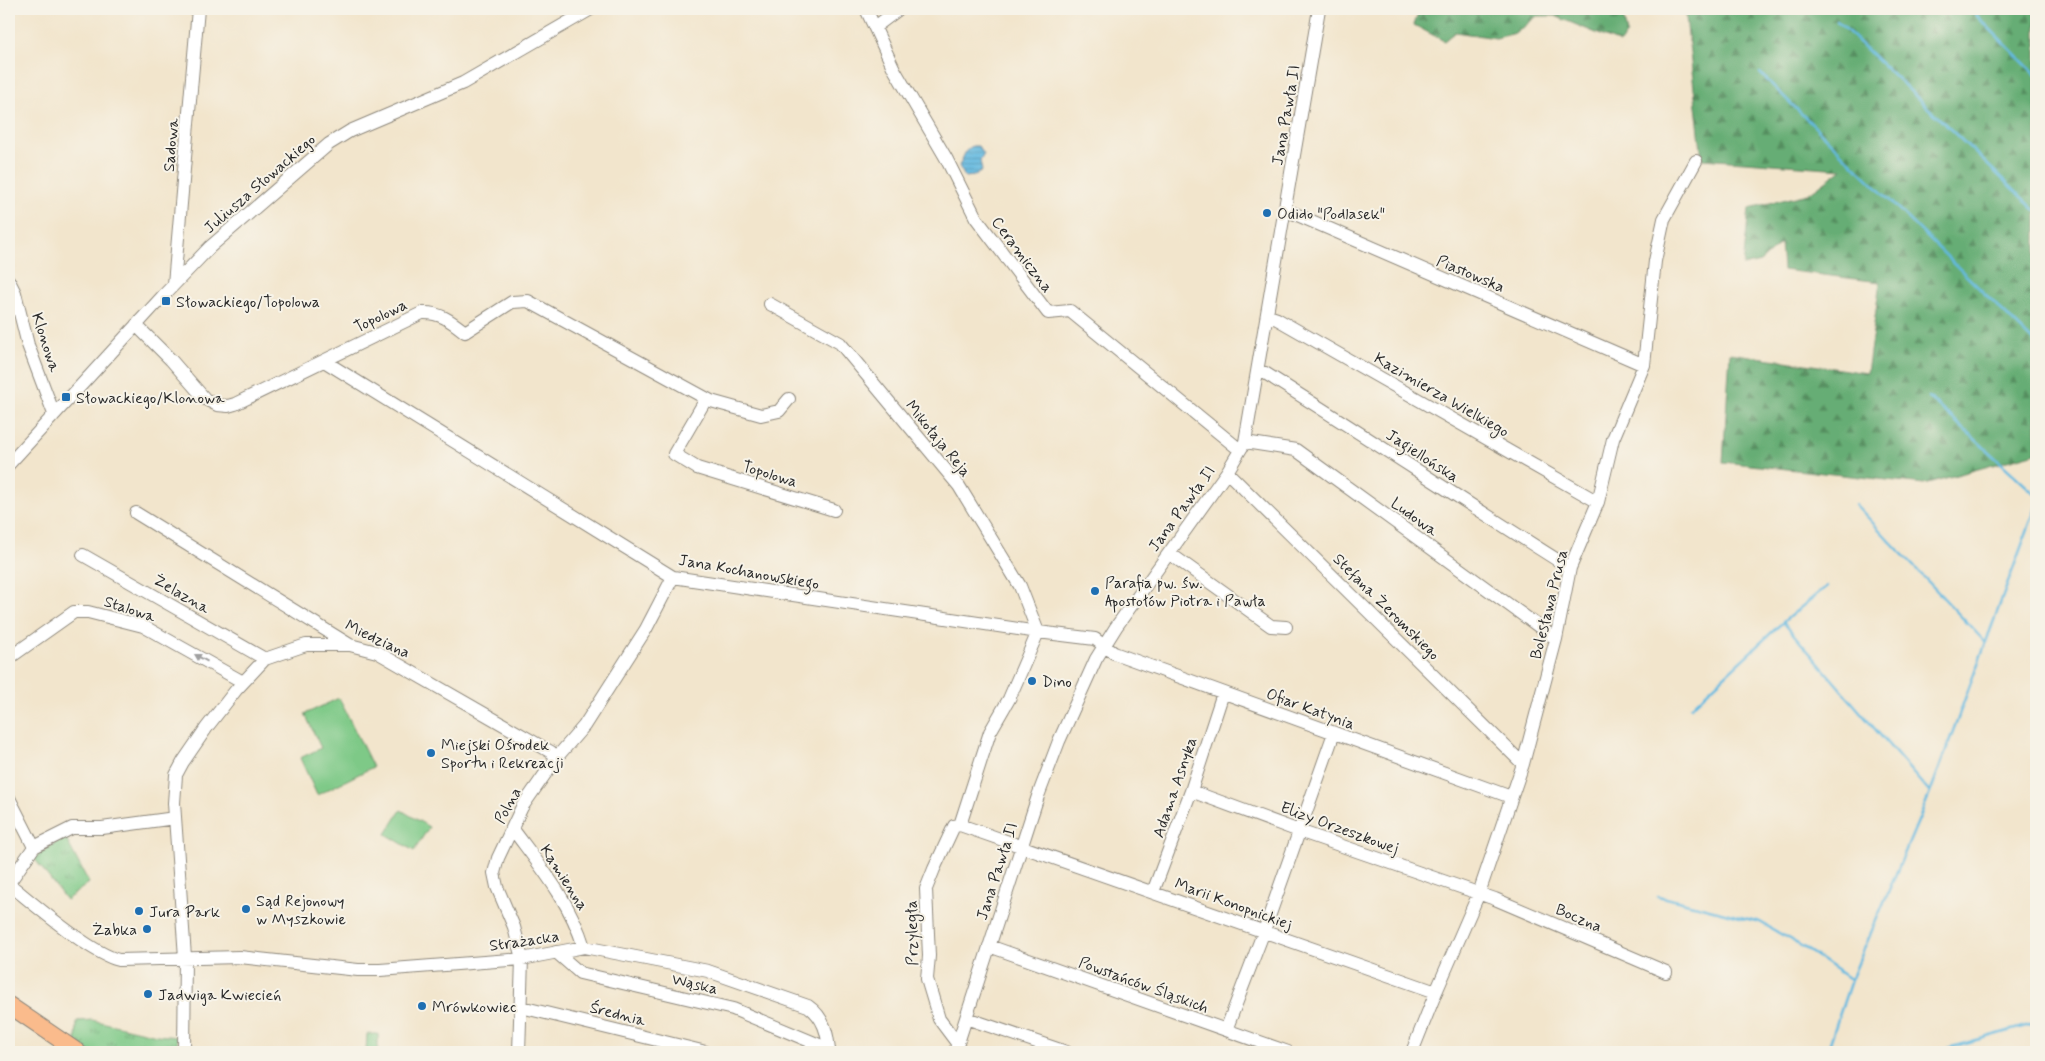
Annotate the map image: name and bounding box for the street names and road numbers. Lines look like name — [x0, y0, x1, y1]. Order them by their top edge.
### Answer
street label: Jana Pawła II — [1267, 64, 1306, 167]
street label: Sadowa — [159, 117, 184, 173]
street label: Juliusza Słowackiego — [200, 130, 320, 239]
street label: Ceramiczna — [986, 213, 1057, 297]
street label: Piastowska — [1433, 251, 1508, 298]
street label: Topolowa — [351, 294, 411, 338]
street label: Klonowa — [26, 310, 65, 375]
street label: Kazimierza Wielkiego — [1369, 348, 1513, 443]
street label: Mikołaja Reja — [900, 396, 975, 482]
street label: Jagiellońska — [1381, 425, 1463, 488]
street label: Topolowa — [739, 456, 800, 493]
street label: Jana Pawła II — [1144, 462, 1221, 556]
street label: Ludowa — [1386, 493, 1442, 542]
street label: Bolesława Prusa — [1526, 547, 1573, 661]
street label: Stefana Żeromskiego — [1328, 549, 1444, 665]
street label: Jana Kochanowskiego — [677, 550, 821, 596]
street label: Żelazna — [149, 570, 214, 619]
street label: Stalowa — [101, 591, 158, 628]
street label: Miedziana — [341, 615, 413, 664]
street label: Ofiar Katynia — [1263, 684, 1358, 735]
street label: Adama Asnyka — [1148, 734, 1202, 841]
street label: Polna — [490, 784, 527, 828]
street label: Elizy Orzeszkowej — [1277, 797, 1402, 860]
street label: Jana Pawła II — [972, 820, 1023, 923]
street label: Kamienna — [535, 841, 593, 915]
street label: Marii Konopnickiej — [1172, 873, 1295, 935]
street label: Boczna — [1552, 899, 1605, 938]
street label: Przyległa — [901, 900, 925, 966]
street label: Strażacka — [488, 926, 561, 957]
street label: Powstańców Śląskich — [1076, 952, 1211, 1019]
street label: Wąska — [670, 969, 720, 1000]
street label: Średnia — [587, 997, 648, 1032]

